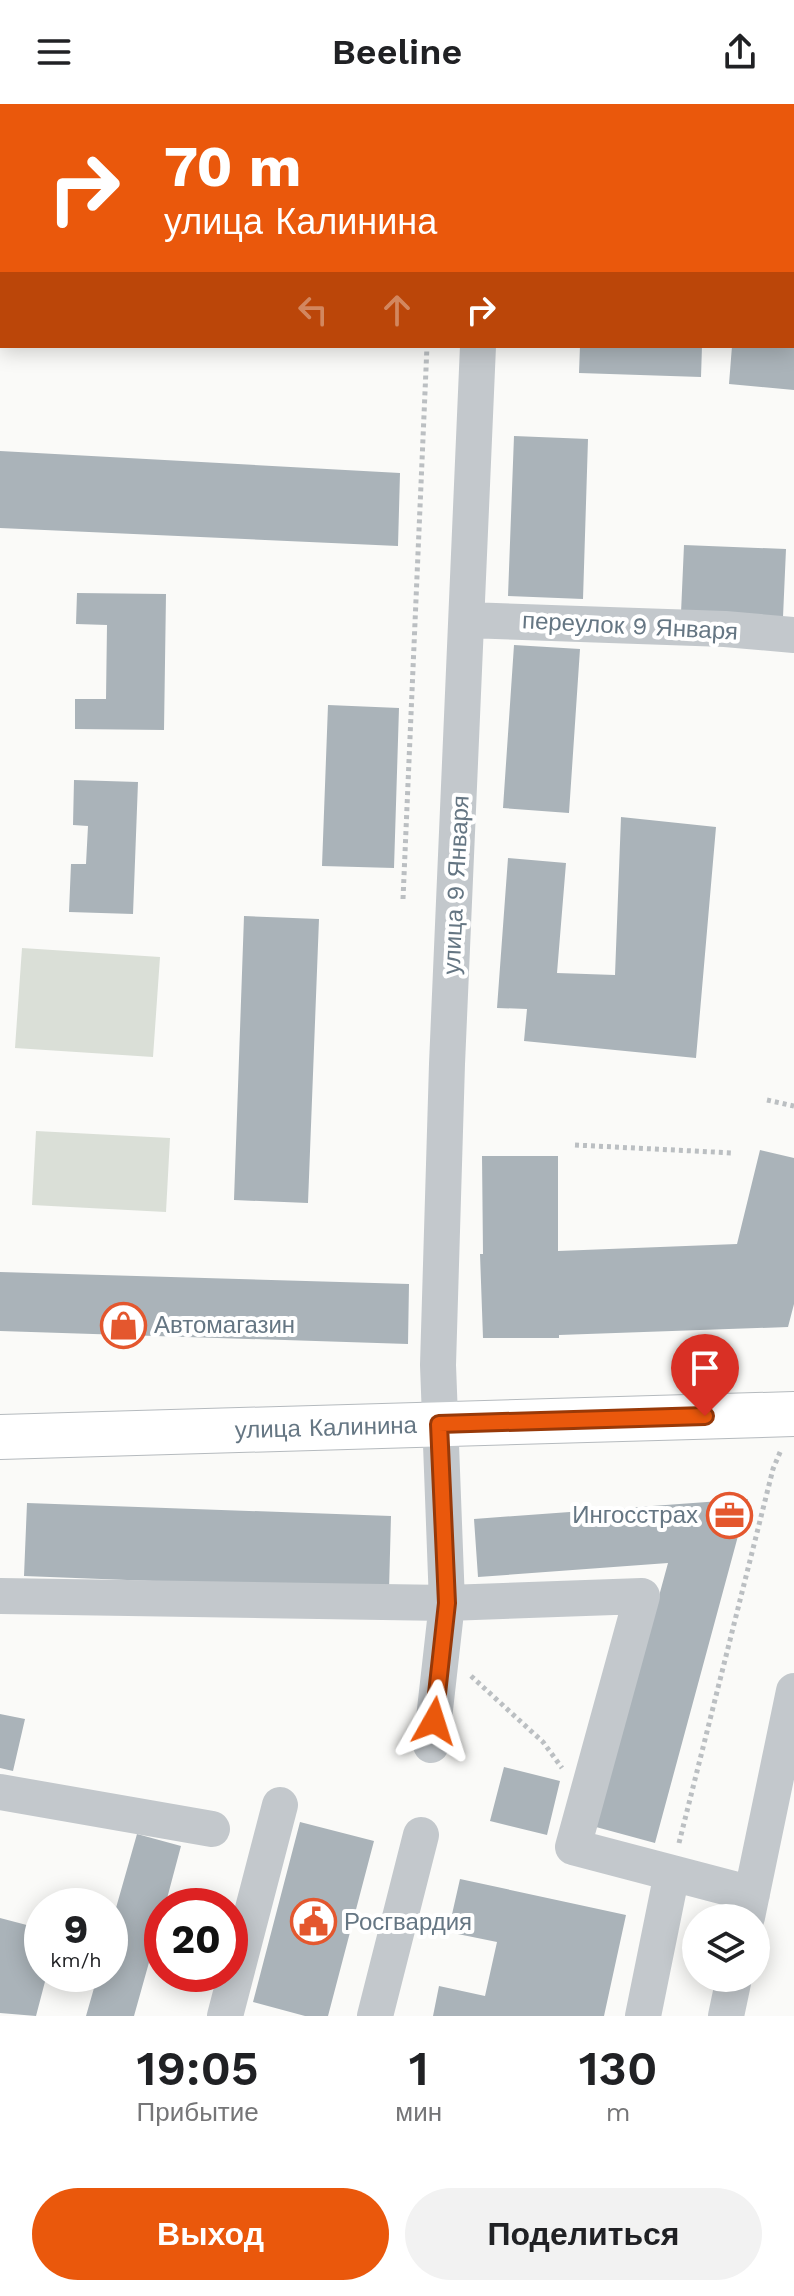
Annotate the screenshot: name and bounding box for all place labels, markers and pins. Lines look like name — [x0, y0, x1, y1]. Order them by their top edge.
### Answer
shop icon: Автомагазин — [99, 1301, 147, 1349]
place label: Автомагазин — [154, 1311, 295, 1339]
pin — [671, 1334, 739, 1416]
office icon: Ингосстрах — [705, 1491, 753, 1539]
place label: Ингосстрах — [572, 1501, 698, 1529]
public building icon: Росгвардия — [289, 1898, 337, 1946]
place label: Росгвардия — [344, 1908, 472, 1936]

